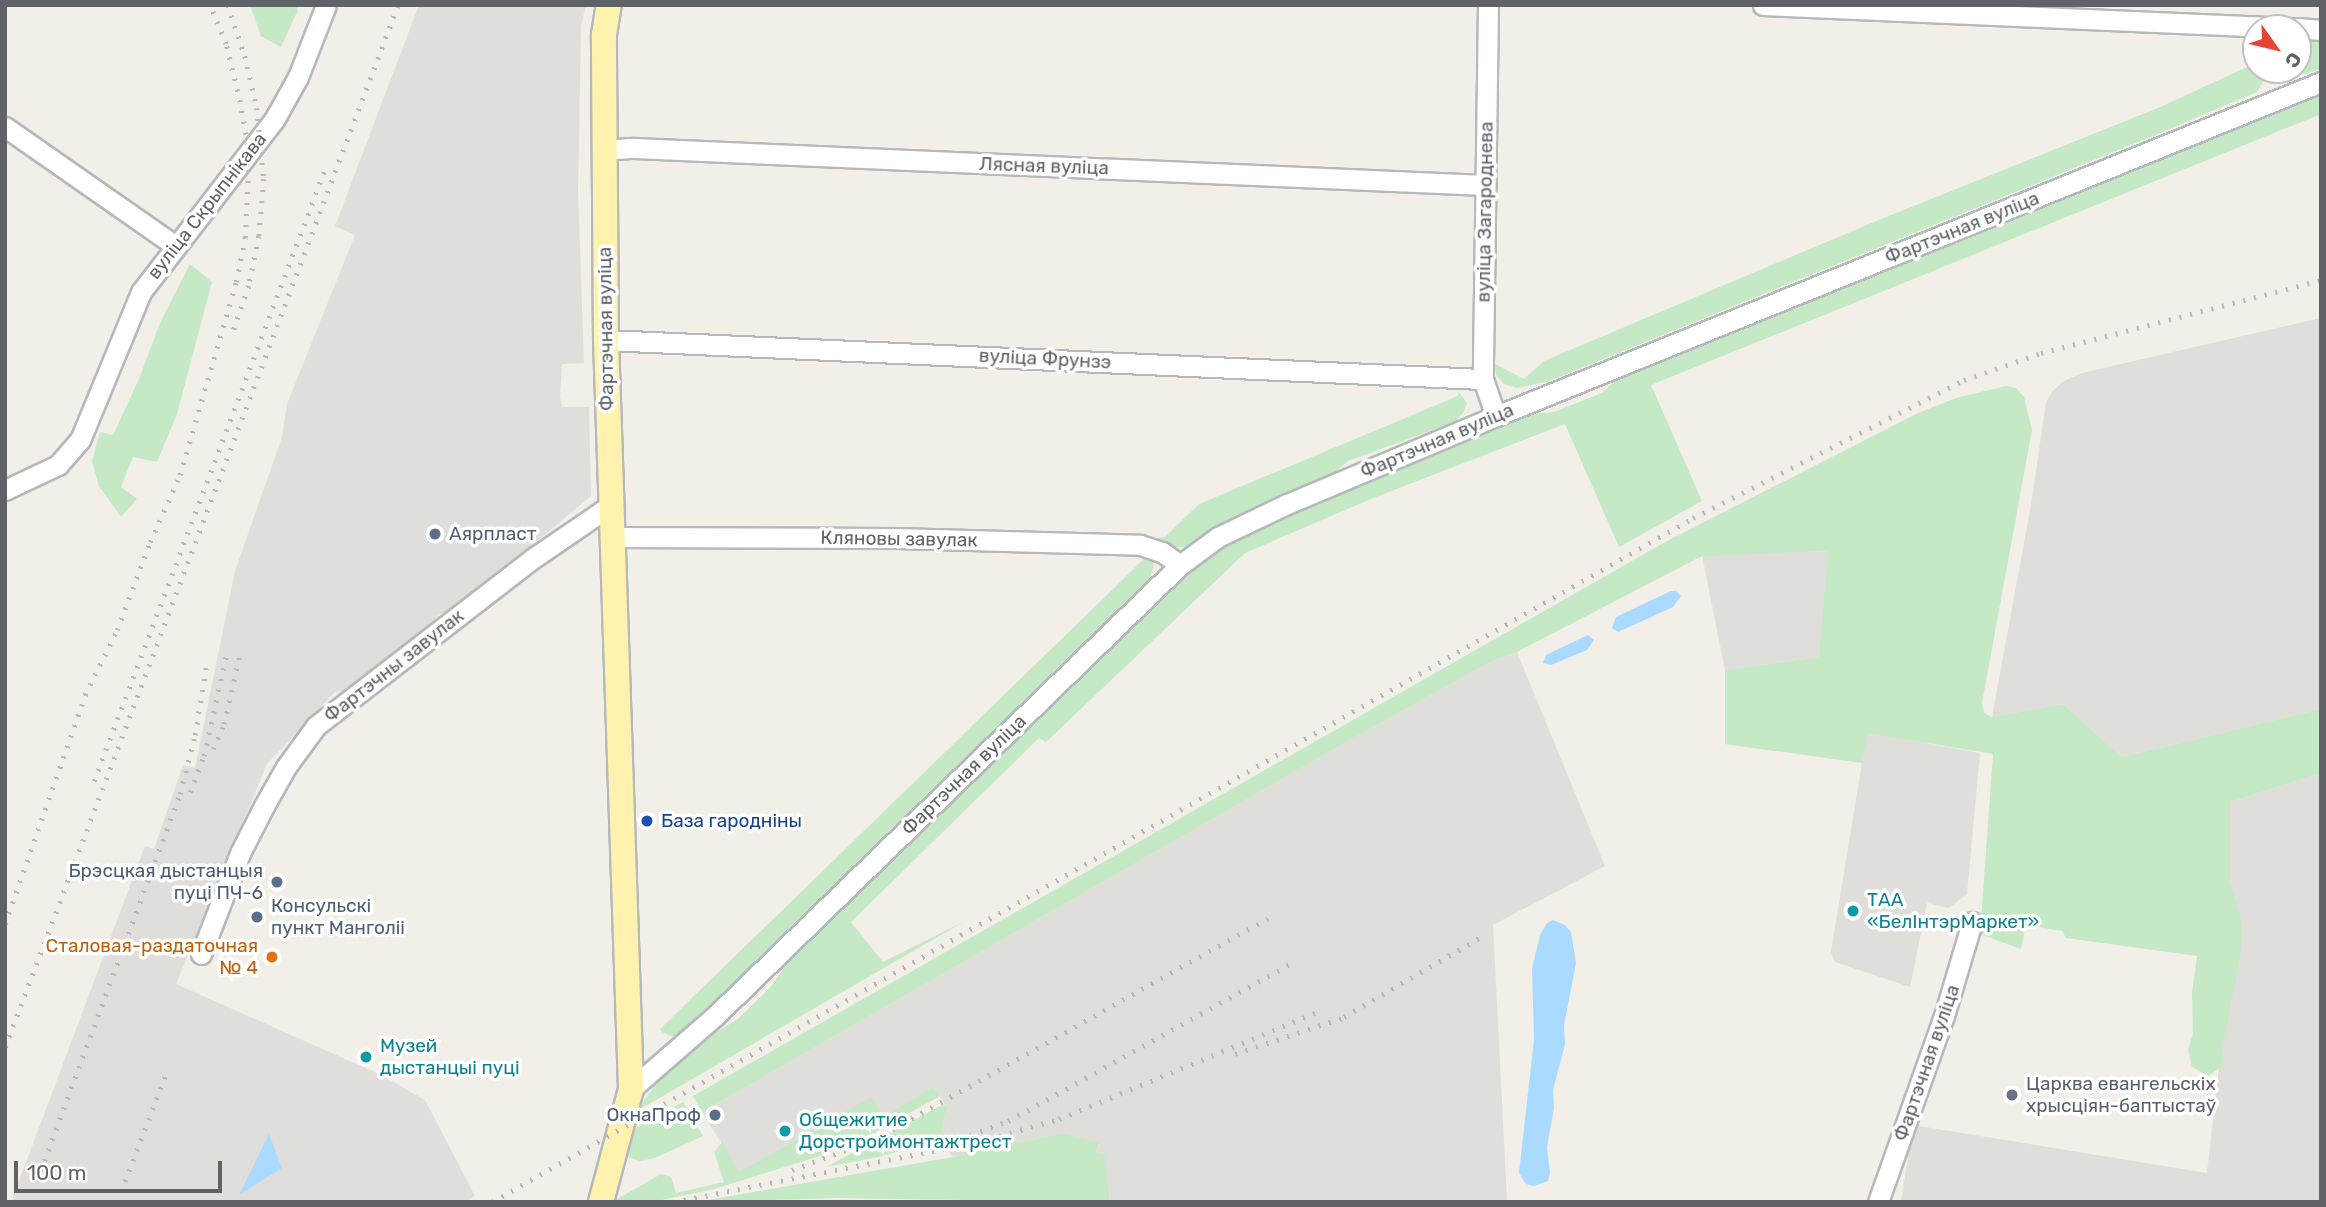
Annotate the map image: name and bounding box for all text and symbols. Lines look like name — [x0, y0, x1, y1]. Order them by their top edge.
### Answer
north arrow — [2242, 14, 2312, 84]
text: С — [2280, 48, 2306, 72]
street label: вуліца Загароднева — [1472, 121, 1498, 303]
street label: вуліца Скрыпнікава — [143, 128, 271, 284]
street label: Лясная вуліца — [979, 152, 1109, 180]
street label: Фартэчная вуліца — [1882, 187, 2042, 269]
street label: Фартэчная вуліца — [593, 247, 619, 411]
street label: вуліца Фрунзэ — [978, 344, 1112, 374]
street label: Фартэчная вуліца — [1357, 398, 1517, 484]
place label: Аярпласт — [449, 523, 536, 545]
marker: Аярпласт — [427, 526, 443, 542]
street label: Кляновы завулак — [820, 526, 978, 552]
street label: Фартэчны завулак — [320, 604, 468, 728]
street label: Фартэчная вуліца — [897, 710, 1031, 840]
place label: База гародніны — [661, 810, 802, 832]
marker: База гародніны — [639, 813, 655, 829]
place label: Брэсцкая дыстанцыя пуці ПЧ-6 — [68, 860, 263, 904]
marker: Брэсцкая дыстанцыя пуці ПЧ-6 — [269, 874, 285, 890]
place label: ТАА «БелІнтэрМаркет» — [1867, 889, 2039, 933]
place label: Консульскі пункт Манголіі — [271, 895, 405, 939]
marker: ТАА «БелІнтэрМаркет» — [1845, 903, 1861, 919]
marker: Консульскі пункт Манголіі — [249, 909, 265, 925]
place label: Сталовая-раздаточная № 4 — [46, 935, 258, 979]
marker: Сталовая-раздаточная № 4 — [264, 949, 280, 965]
street label: Фартэчная вуліца — [1889, 982, 1965, 1144]
place label: Музей дыстанцыі пуці — [380, 1035, 520, 1079]
marker: Музей дыстанцыі пуці — [358, 1049, 374, 1065]
place label: Царква евангельскіх хрысціян-баптыстаў — [2026, 1073, 2216, 1117]
marker: Царква евангельскіх хрысціян-баптыстаў — [2004, 1087, 2020, 1103]
place label: ОкнаПроф — [606, 1104, 701, 1126]
marker: ОкнаПроф — [707, 1107, 723, 1123]
place label: Общежитие Дорстроймонтажтрест — [799, 1109, 1011, 1153]
marker: Общежитие Дорстроймонтажтрест — [777, 1123, 793, 1139]
scale bar — [18, 1148, 226, 1192]
text: 100 m — [27, 1160, 86, 1185]

